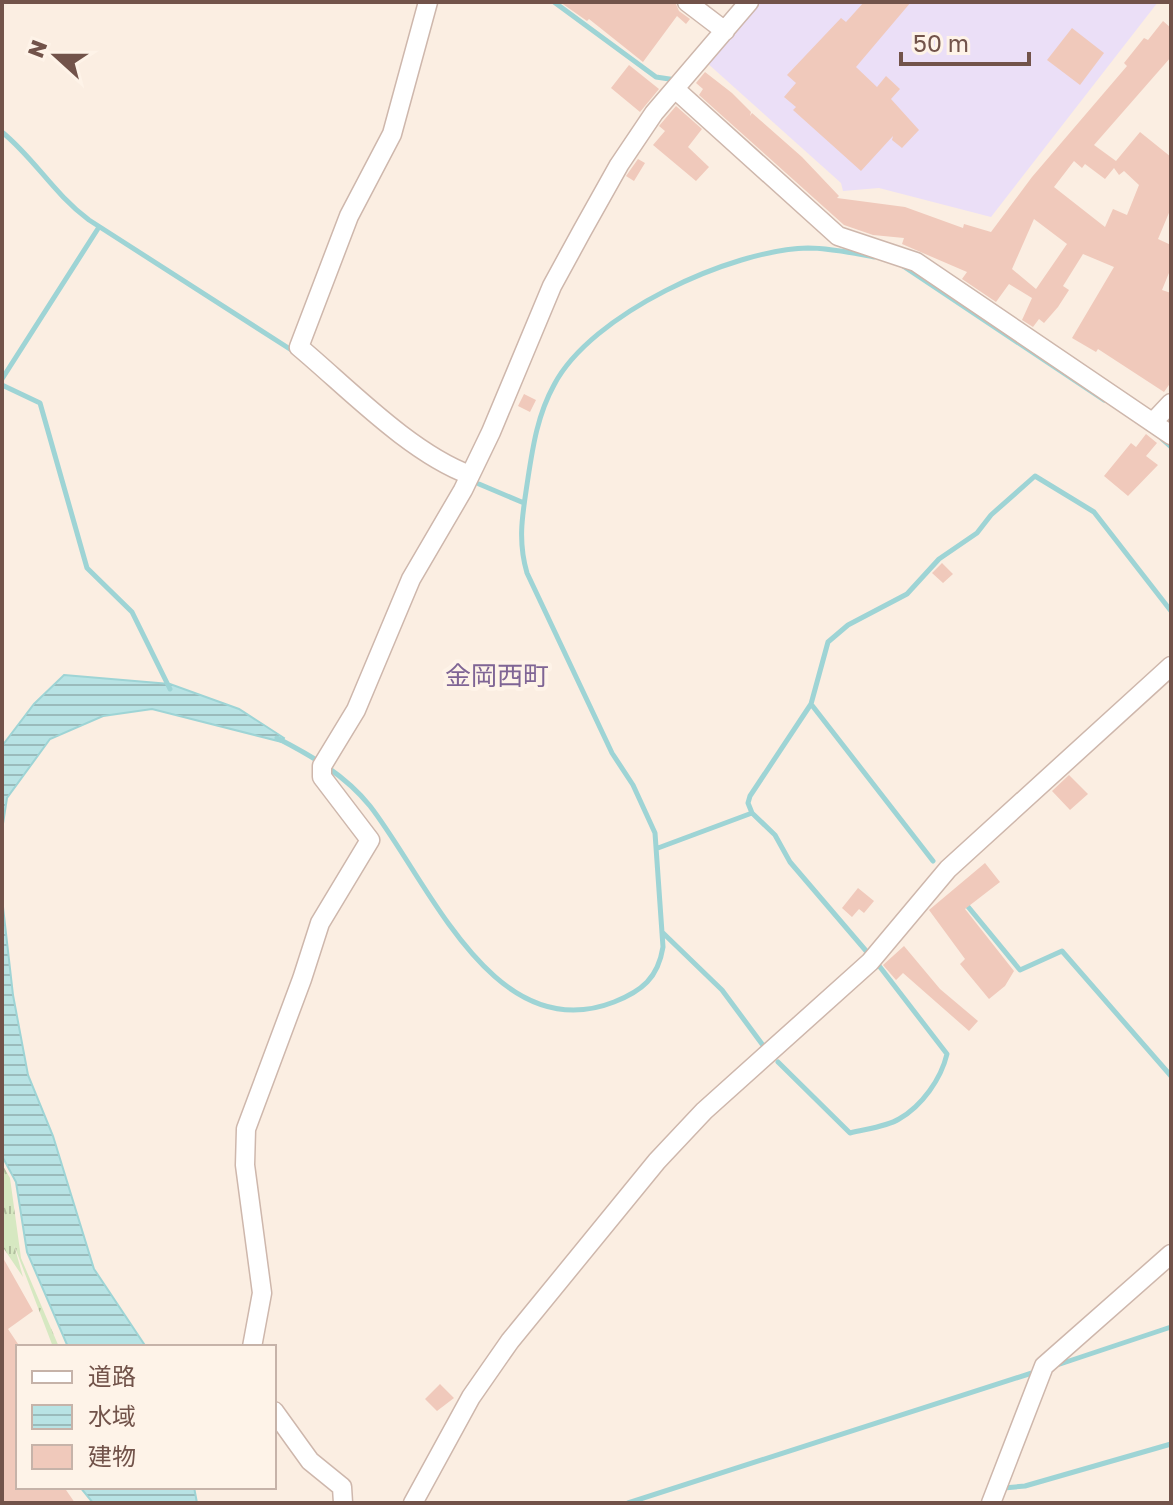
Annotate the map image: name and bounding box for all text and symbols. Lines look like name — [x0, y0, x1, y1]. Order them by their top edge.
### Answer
north arrow — [16, 16, 96, 96]
scale bar — [901, 16, 1029, 66]
text: 50 m — [913, 28, 969, 57]
text: N — [21, 36, 52, 61]
district label: 金岡西町 — [445, 660, 549, 691]
legend — [16, 1345, 276, 1489]
text: 道路 — [88, 1361, 136, 1390]
text: 水域 — [88, 1401, 136, 1430]
text: 建物 — [88, 1441, 136, 1470]

